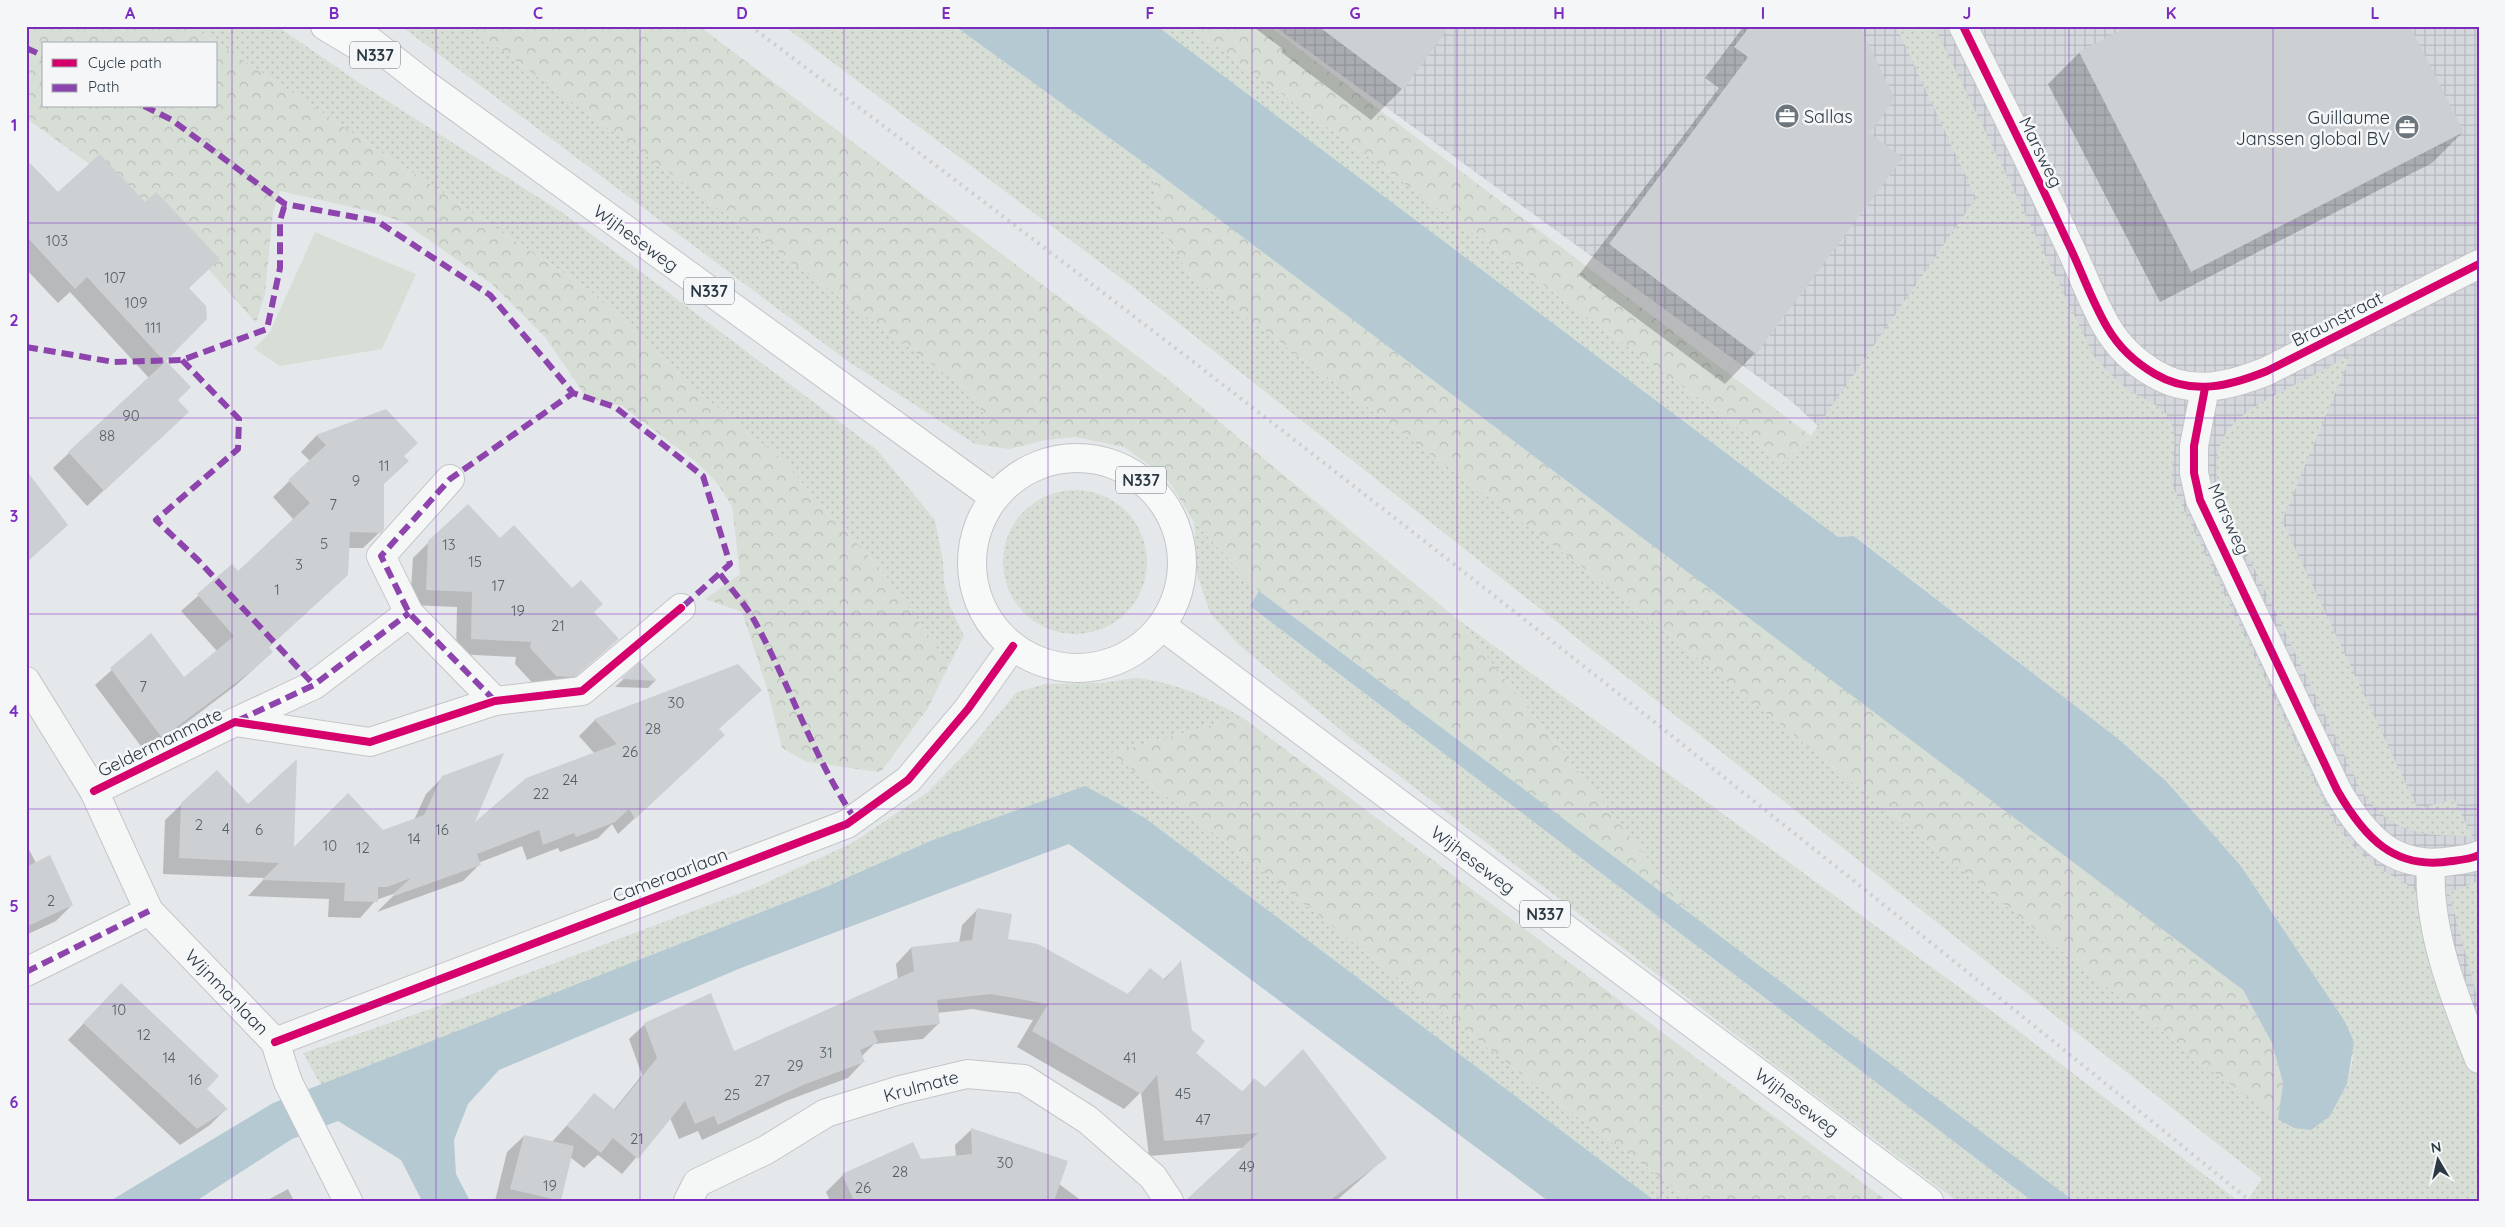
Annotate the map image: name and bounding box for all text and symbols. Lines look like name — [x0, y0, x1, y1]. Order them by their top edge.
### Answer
text: A — [125, 3, 136, 23]
text: B — [329, 3, 339, 23]
text: C — [533, 3, 543, 23]
text: D — [736, 3, 748, 23]
text: E — [941, 3, 951, 23]
text: F — [1146, 3, 1155, 23]
text: G — [1349, 3, 1361, 23]
text: H — [1553, 3, 1565, 23]
text: I — [1761, 3, 1765, 23]
text: J — [1963, 3, 1971, 23]
text: K — [2166, 3, 2176, 23]
text: L — [2371, 3, 2380, 23]
legend — [42, 42, 218, 108]
road number: N337 — [350, 42, 400, 68]
text: Cycle path — [88, 53, 162, 72]
text: Path — [88, 77, 120, 96]
office icon: Sallas — [1774, 103, 1800, 129]
place label: Sallas — [1804, 105, 1853, 128]
place label: Guillaume Janssen global BV — [2236, 106, 2390, 150]
street label: Marsweg — [2014, 113, 2068, 191]
office icon: Guillaume Janssen global BV — [2394, 114, 2420, 140]
text: 1 — [11, 115, 17, 135]
street label: Wijheseweg — [589, 199, 683, 277]
house number: 103 — [46, 231, 68, 250]
house number: 107 — [104, 268, 126, 287]
road number: N337 — [684, 278, 734, 304]
street label: Braunstraat — [2288, 286, 2386, 352]
house number: 109 — [125, 293, 147, 312]
text: 2 — [9, 310, 19, 330]
house number: 111 — [145, 318, 161, 337]
house number: 90 — [122, 406, 140, 425]
house number: 88 — [99, 426, 115, 445]
house number: 11 — [378, 456, 390, 475]
road number: N337 — [1116, 466, 1166, 494]
house number: 9 — [352, 471, 360, 490]
street label: Marsweg — [2203, 480, 2255, 558]
house number: 7 — [329, 495, 337, 514]
text: 3 — [10, 506, 18, 526]
house number: 5 — [320, 534, 328, 553]
house number: 13 — [442, 535, 456, 554]
house number: 15 — [468, 552, 482, 571]
house number: 3 — [295, 555, 303, 574]
house number: 17 — [491, 576, 505, 595]
house number: 1 — [274, 580, 280, 599]
house number: 19 — [511, 601, 525, 620]
house number: 21 — [551, 616, 565, 635]
house number: 7 — [139, 677, 147, 696]
house number: 30 — [668, 693, 684, 712]
text: 4 — [9, 701, 19, 721]
street label: Geldermanmate — [94, 702, 226, 782]
house number: 28 — [645, 719, 661, 738]
house number: 26 — [622, 742, 638, 761]
house number: 24 — [562, 770, 578, 789]
house number: 22 — [533, 784, 549, 803]
house number: 2 — [195, 815, 203, 834]
house number: 4 — [222, 819, 230, 838]
house number: 6 — [255, 820, 263, 839]
house number: 16 — [435, 820, 449, 839]
street label: Wijheseweg — [1426, 821, 1520, 899]
house number: 14 — [407, 829, 421, 848]
house number: 10 — [323, 836, 337, 855]
house number: 12 — [356, 838, 370, 857]
street label: Cameraarlaan — [609, 843, 731, 907]
house number: 2 — [47, 891, 55, 910]
text: 5 — [9, 896, 19, 916]
road number: N337 — [1520, 901, 1570, 928]
street label: Wijnmanlaan — [180, 944, 274, 1040]
house number: 10 — [112, 1000, 126, 1019]
house number: 12 — [137, 1025, 151, 1044]
house number: 31 — [819, 1043, 833, 1062]
house number: 14 — [162, 1048, 176, 1067]
house number: 41 — [1123, 1048, 1137, 1067]
house number: 29 — [787, 1056, 803, 1075]
street label: Wijheseweg — [1750, 1063, 1844, 1141]
street label: Krulmate — [881, 1065, 961, 1107]
house number: 16 — [188, 1070, 202, 1089]
house number: 27 — [754, 1071, 770, 1090]
house number: 45 — [1175, 1084, 1191, 1103]
house number: 25 — [724, 1085, 740, 1104]
text: 6 — [10, 1092, 19, 1112]
house number: 47 — [1195, 1110, 1211, 1129]
house number: 21 — [630, 1129, 644, 1148]
north arrow — [2412, 1134, 2462, 1184]
text: N — [2429, 1137, 2442, 1157]
house number: 30 — [997, 1153, 1013, 1172]
house number: 49 — [1239, 1157, 1255, 1176]
house number: 28 — [892, 1162, 908, 1181]
house number: 19 — [543, 1176, 557, 1195]
house number: 26 — [855, 1178, 871, 1197]

